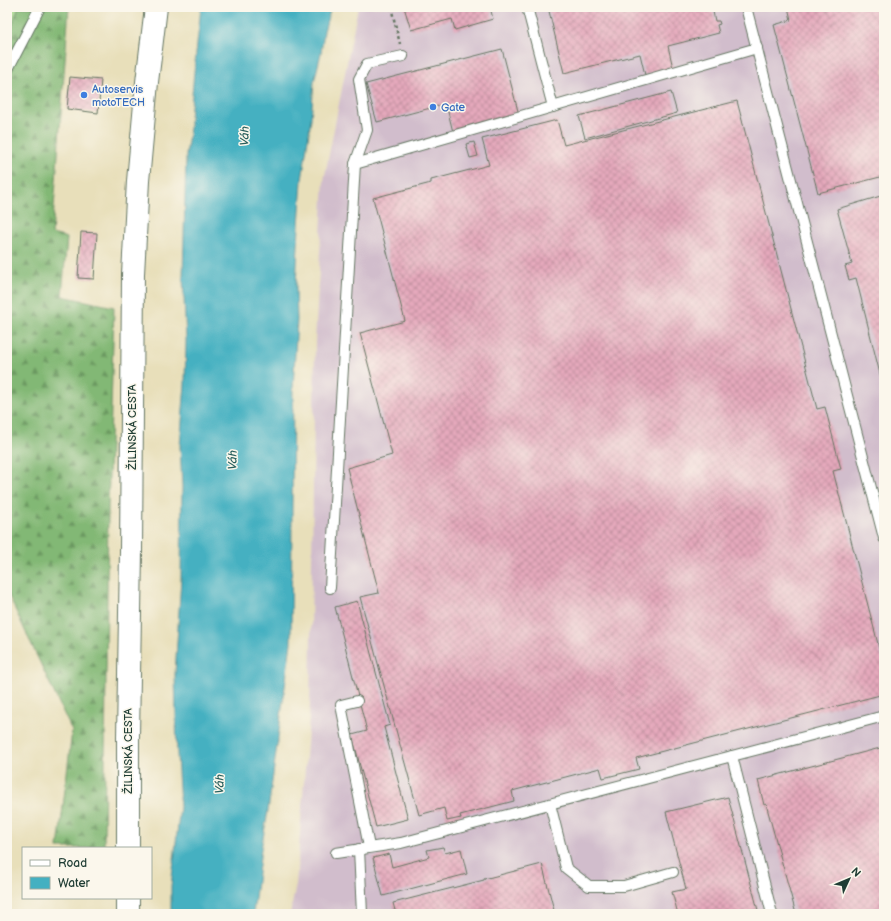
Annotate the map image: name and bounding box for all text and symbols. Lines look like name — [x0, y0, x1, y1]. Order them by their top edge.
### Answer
place label: Autoservis motoTECH — [92, 83, 145, 109]
marker: Autoservis motoTECH — [79, 90, 89, 100]
place label: Gate — [441, 101, 466, 114]
marker: Gate — [428, 102, 438, 112]
water label: Váh — [237, 125, 253, 146]
street label: ŽILINSKÁ CESTA — [125, 384, 139, 471]
water label: Váh — [225, 449, 241, 470]
street label: ŽILINSKÁ CESTA — [121, 708, 135, 795]
water label: Váh — [212, 773, 228, 794]
legend — [22, 847, 152, 899]
text: Road — [58, 856, 87, 871]
north arrow — [829, 859, 869, 899]
text: N — [848, 865, 863, 880]
text: Water — [58, 876, 90, 891]

